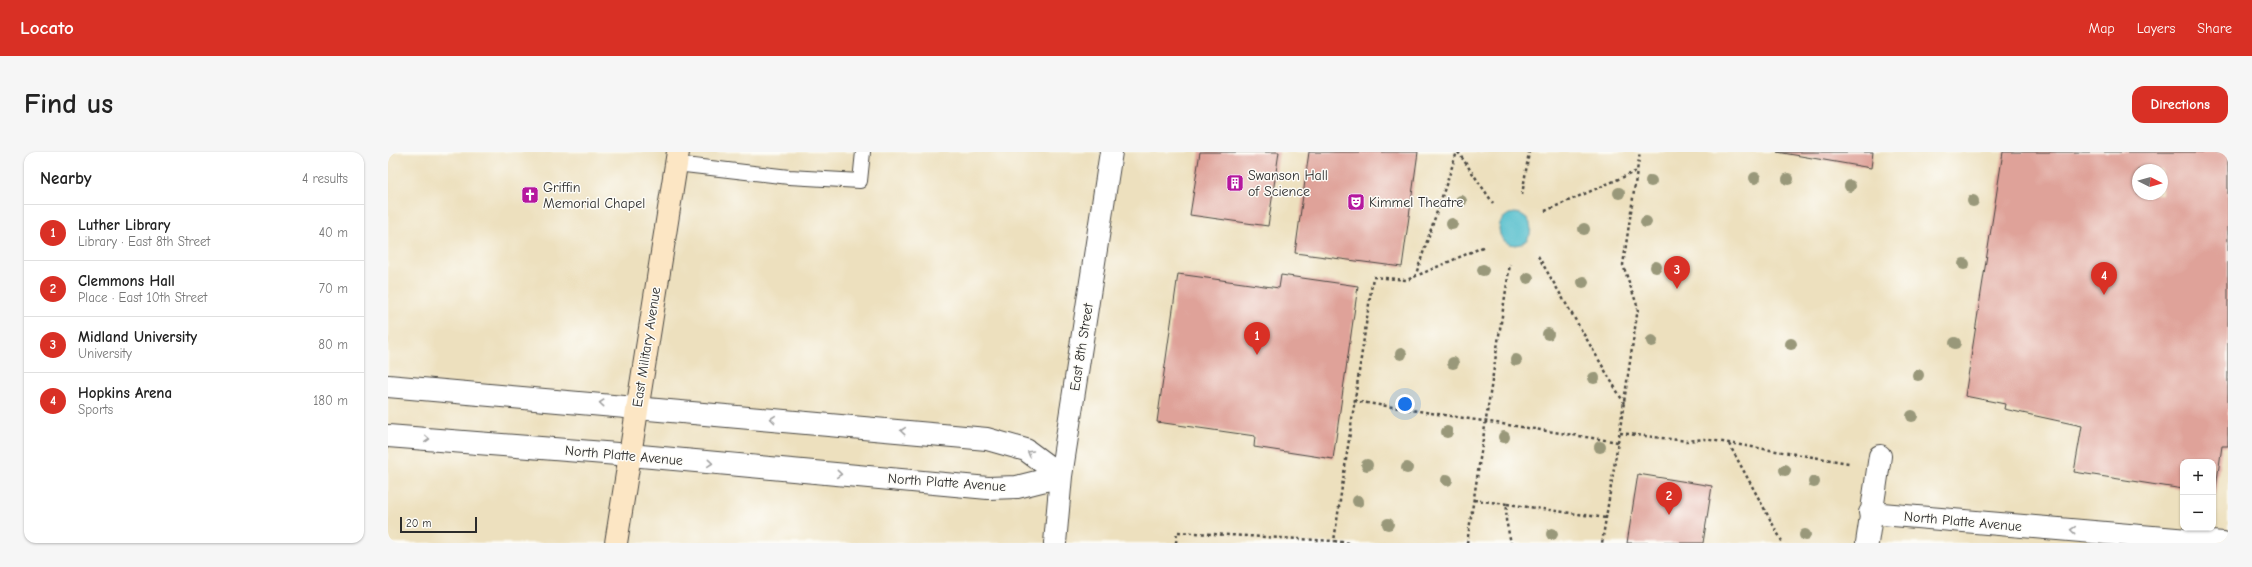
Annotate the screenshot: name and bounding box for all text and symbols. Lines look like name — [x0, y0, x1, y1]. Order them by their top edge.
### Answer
text: Locato — [20, 17, 74, 39]
text: Map — [2088, 20, 2115, 37]
text: Layers — [2137, 20, 2175, 37]
text: Share — [2197, 20, 2232, 37]
button: Directions — [2132, 86, 2228, 123]
text: Find us — [24, 88, 113, 120]
north arrow — [2132, 164, 2168, 200]
place label: Swanson Hall of Science — [1248, 167, 1328, 200]
text: Nearby — [40, 169, 91, 188]
text: 4 results — [302, 171, 348, 186]
building icon: Swanson Hall of Science — [1225, 173, 1245, 193]
place label: Griffin Memorial Chapel — [543, 179, 645, 212]
church icon: Griffin Memorial Chapel — [520, 185, 540, 205]
theatre icon: Kimmel Theatre — [1346, 192, 1366, 212]
place label: Kimmel Theatre — [1369, 194, 1463, 211]
text: Luther Library — [78, 216, 170, 234]
text: 1 — [50, 225, 56, 240]
text: 40 m — [319, 225, 348, 240]
text: Library · East 8th Street — [78, 234, 210, 249]
pin: 3 — [1664, 256, 1690, 289]
pin: 4 — [2091, 262, 2117, 295]
text: Clemmons Hall — [78, 272, 175, 290]
text: 2 — [50, 281, 56, 296]
text: 70 m — [319, 281, 348, 296]
street label: East Military Avenue — [629, 286, 664, 408]
text: Place · East 10th Street — [78, 290, 207, 305]
street label: East 8th Street — [1066, 301, 1097, 392]
pin: 1 — [1244, 322, 1270, 355]
text: Midland University — [78, 328, 197, 346]
text: 3 — [50, 337, 56, 352]
text: 80 m — [318, 337, 348, 352]
text: University — [78, 346, 132, 361]
text: Hopkins Arena — [78, 384, 172, 402]
text: 4 — [50, 393, 56, 408]
text: 180 m — [313, 393, 348, 408]
your location — [1395, 394, 1415, 414]
one-way arrow — [599, 399, 605, 408]
text: Sports — [78, 402, 113, 417]
one-way arrow — [770, 415, 776, 424]
one-way arrow — [900, 427, 906, 436]
one-way arrow — [424, 435, 430, 444]
street label: North Platte Avenue — [564, 442, 684, 469]
one-way arrow — [1027, 450, 1034, 457]
one-way arrow — [707, 458, 713, 467]
map controls — [2180, 459, 2216, 531]
button: + — [2180, 459, 2216, 495]
one-way arrow — [836, 470, 842, 479]
street label: North Platte Avenue — [887, 470, 1007, 495]
pin: 2 — [1656, 482, 1682, 515]
button: − — [2180, 495, 2216, 531]
street label: North Platte Avenue — [1903, 508, 2023, 535]
scale bar — [400, 515, 477, 534]
text: 20 m — [406, 517, 431, 530]
one-way arrow — [2070, 526, 2076, 535]

